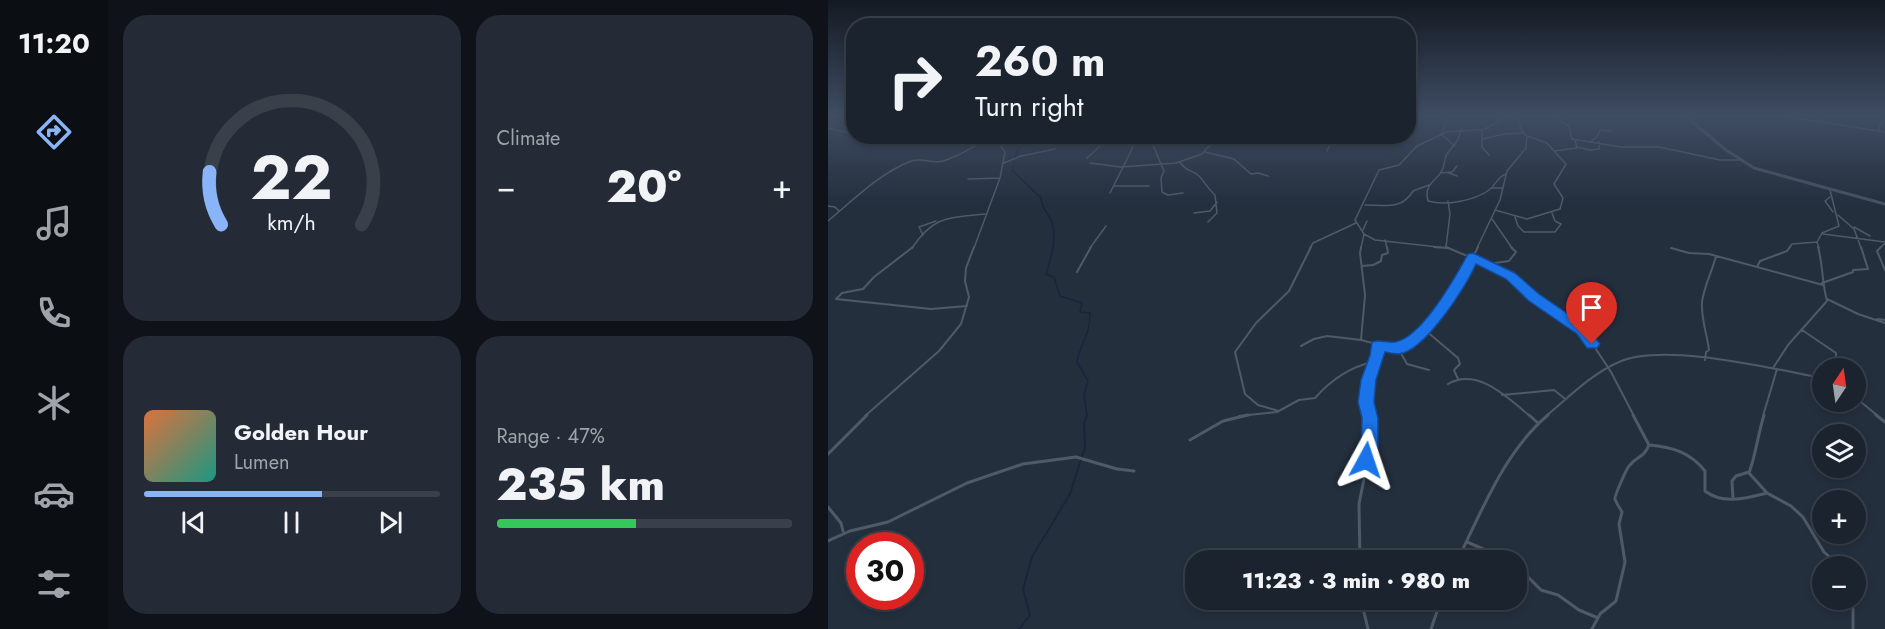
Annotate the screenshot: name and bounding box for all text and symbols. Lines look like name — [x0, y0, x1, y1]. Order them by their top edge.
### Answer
text: 11:20 — [18, 24, 90, 63]
text: 260 m — [975, 31, 1106, 92]
icon: right — [876, 42, 954, 120]
text: Turn right — [975, 87, 1083, 126]
icon: directions — [33, 111, 75, 153]
text: Climate — [497, 124, 560, 153]
text: 22 — [251, 132, 333, 222]
text: 20° — [606, 154, 681, 219]
text: − — [497, 163, 516, 210]
text: + — [772, 163, 792, 210]
icon: music — [33, 202, 75, 244]
text: km/h — [268, 207, 316, 238]
pin — [1566, 282, 1617, 344]
icon: arrive — [1575, 291, 1608, 324]
icon: phone — [33, 292, 75, 334]
north arrow — [1812, 358, 1866, 412]
map controls — [1812, 358, 1866, 610]
icon: climate — [33, 382, 75, 424]
text: Golden Hour — [234, 416, 368, 448]
text: Range · 47% — [497, 422, 605, 451]
button: layers — [1812, 424, 1866, 478]
position arrow — [1334, 428, 1398, 492]
text: Lumen — [234, 448, 290, 477]
text: 235 km — [497, 452, 665, 517]
icon: car — [33, 473, 75, 515]
button: + — [1812, 490, 1866, 544]
icon: previous — [177, 506, 210, 539]
icon: pause — [275, 506, 308, 539]
icon: next — [374, 506, 407, 539]
speed limit sign: 30 — [846, 532, 924, 610]
button: − — [1812, 556, 1866, 610]
icon: filters — [33, 563, 75, 605]
text: 11:23 · 3 min · 980 m — [1242, 564, 1470, 596]

